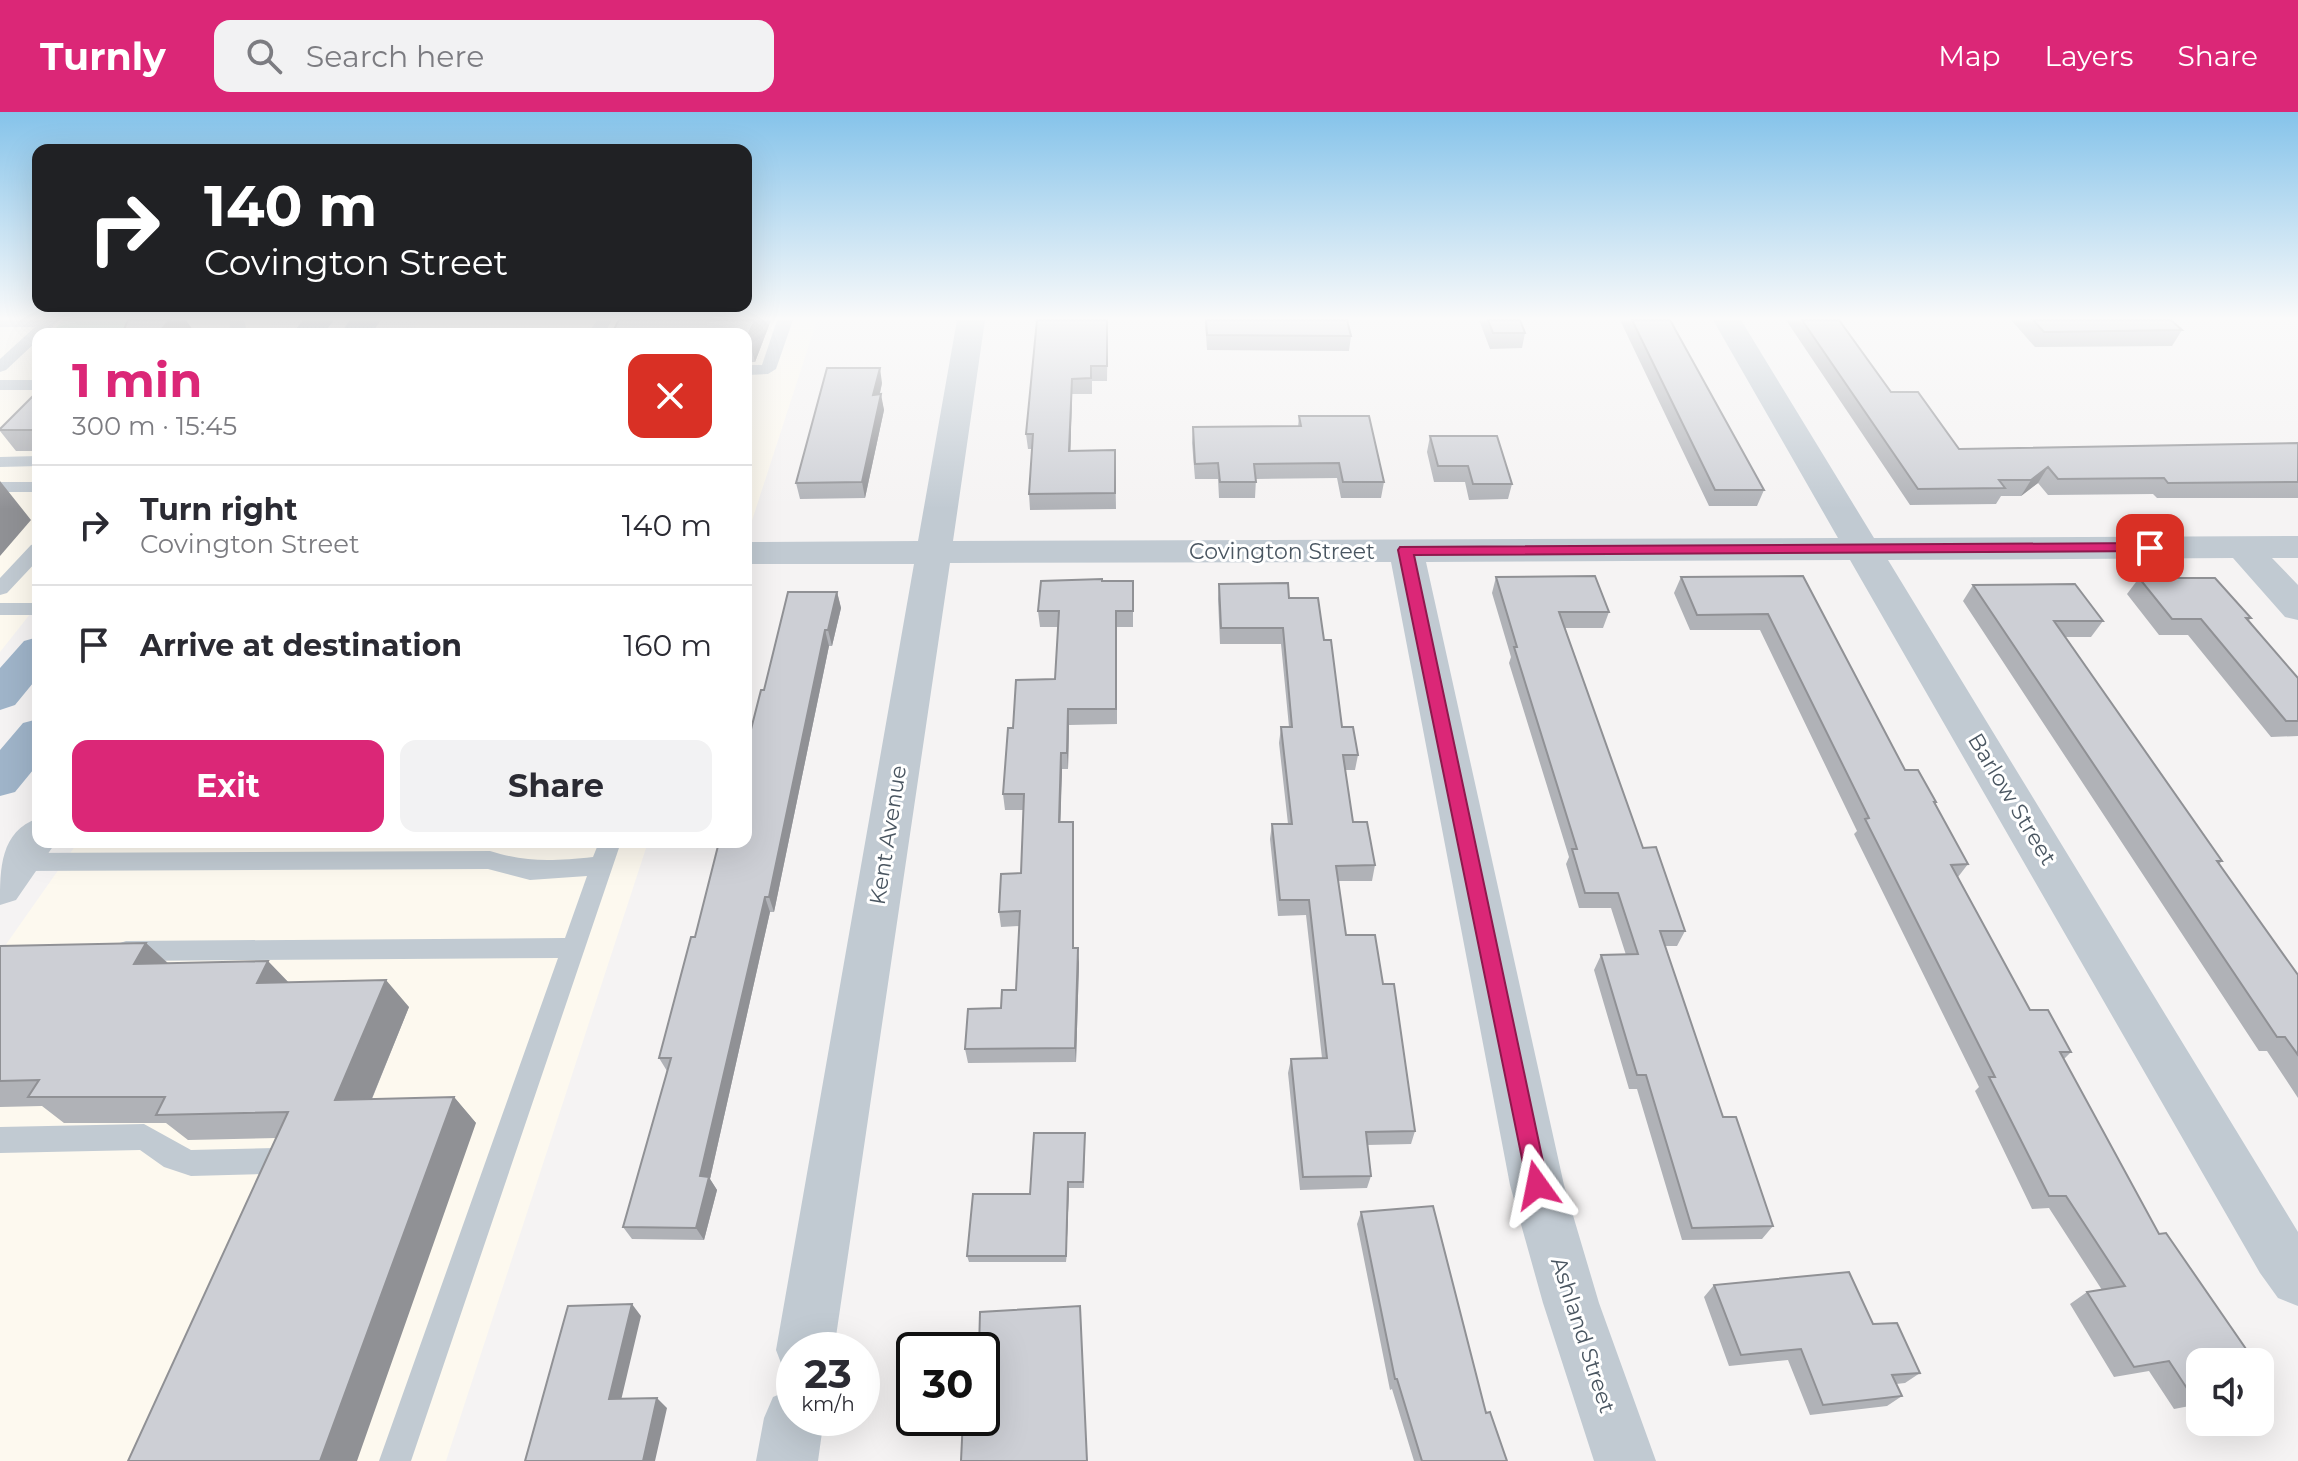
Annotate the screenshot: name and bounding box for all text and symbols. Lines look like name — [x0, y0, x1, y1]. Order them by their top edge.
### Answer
search box — [214, 20, 774, 92]
text: Turnly — [40, 33, 166, 80]
icon: search — [242, 34, 286, 78]
text: Search here — [306, 38, 484, 75]
text: Map — [1938, 39, 2001, 73]
text: Layers — [2045, 39, 2134, 73]
text: Share — [2178, 39, 2258, 73]
text: 140 m — [204, 172, 377, 240]
icon: right — [72, 176, 176, 280]
text: Covington Street — [204, 240, 508, 284]
text: 1 min — [72, 351, 202, 409]
button: close — [628, 354, 712, 438]
text: 300 m · 15:45 — [72, 410, 237, 442]
text: Turn right — [140, 491, 297, 528]
icon: right — [72, 503, 116, 547]
text: 140 m — [622, 507, 712, 544]
pin — [2116, 514, 2184, 582]
icon: arrive — [2128, 526, 2172, 570]
text: Covington Street — [140, 528, 360, 560]
street label: Covington Street — [1189, 538, 1375, 565]
icon: arrive — [72, 623, 116, 667]
text: Arrive at destination — [140, 627, 462, 664]
text: 160 m — [623, 627, 712, 664]
street label: Barlow Street — [1962, 728, 2062, 870]
button: Exit — [72, 740, 384, 832]
button: Share — [400, 740, 712, 832]
street label: Kent Avenue — [864, 763, 912, 907]
position arrow — [1495, 1143, 1579, 1227]
street label: Ashland Street — [1545, 1254, 1621, 1416]
speed limit sign: 30 — [896, 1332, 1000, 1436]
map controls — [2186, 1348, 2274, 1436]
button: sound — [2186, 1348, 2274, 1436]
text: 23 — [804, 1349, 852, 1398]
text: km/h — [801, 1392, 855, 1416]

